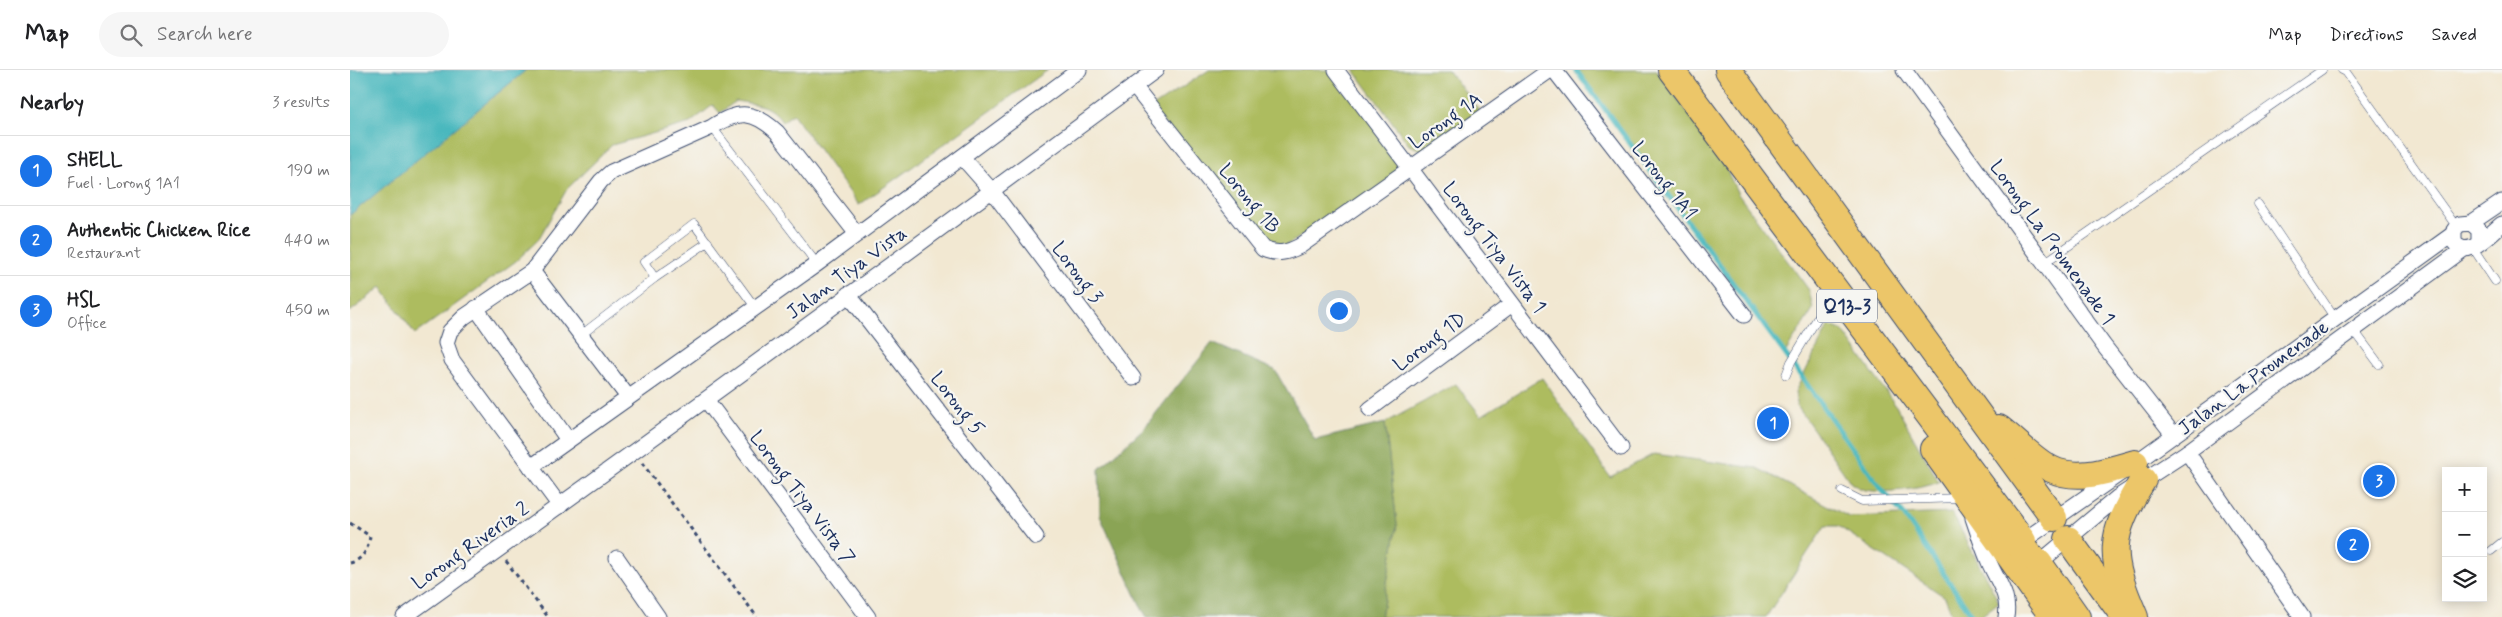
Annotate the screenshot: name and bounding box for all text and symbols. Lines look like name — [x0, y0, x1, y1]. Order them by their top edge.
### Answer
search box — [99, 12, 449, 57]
text: Map — [25, 19, 69, 50]
icon: search — [117, 21, 145, 49]
text: Search here — [157, 22, 253, 47]
text: Map — [2269, 23, 2302, 47]
text: Directions — [2330, 23, 2404, 47]
text: Saved — [2432, 23, 2477, 47]
street label: Lorong 1A — [1404, 86, 1489, 158]
text: Nearby — [20, 89, 84, 117]
text: 3 results — [272, 92, 330, 113]
street label: Lorong 1A1 — [1623, 136, 1703, 227]
text: SHELL — [67, 148, 122, 173]
street label: Lorong La Promenade 1 — [1981, 155, 2121, 332]
street label: Lorong 1B — [1210, 158, 1286, 241]
text: 1 — [32, 160, 40, 181]
text: 190 m — [287, 160, 330, 181]
text: Fuel · Lorong 1A1 — [67, 173, 180, 194]
street label: Lorong Tiya Vista 1 — [1434, 177, 1552, 320]
text: Authentic Chicken Rice — [67, 218, 251, 243]
street label: Jalan Tiya Vista — [781, 220, 913, 326]
text: 2 — [32, 230, 40, 251]
text: 440 m — [284, 230, 330, 251]
street label: Lorong 3 — [1043, 237, 1109, 310]
text: Restaurant — [67, 243, 141, 264]
text: HSL — [67, 288, 100, 313]
road number: Q13-3 — [1817, 290, 1877, 322]
your location — [1326, 298, 1352, 324]
text: 3 — [32, 300, 40, 321]
text: 450 m — [285, 300, 330, 321]
street label: Lorong 1D — [1388, 306, 1473, 380]
text: Office — [67, 313, 107, 334]
street label: Jalan La Promenade — [2173, 314, 2335, 442]
street label: Lorong 5 — [922, 367, 990, 442]
pin: 1 — [1757, 404, 1789, 442]
street label: Lorong Tiya Vista 7 — [741, 426, 861, 571]
pin: 3 — [2363, 462, 2395, 500]
map controls — [2442, 467, 2487, 602]
button: + — [2442, 467, 2487, 512]
street label: Lorong Riveria 2 — [407, 496, 536, 598]
button: − — [2442, 512, 2487, 557]
pin: 2 — [2337, 526, 2369, 564]
button: layers — [2442, 557, 2487, 602]

